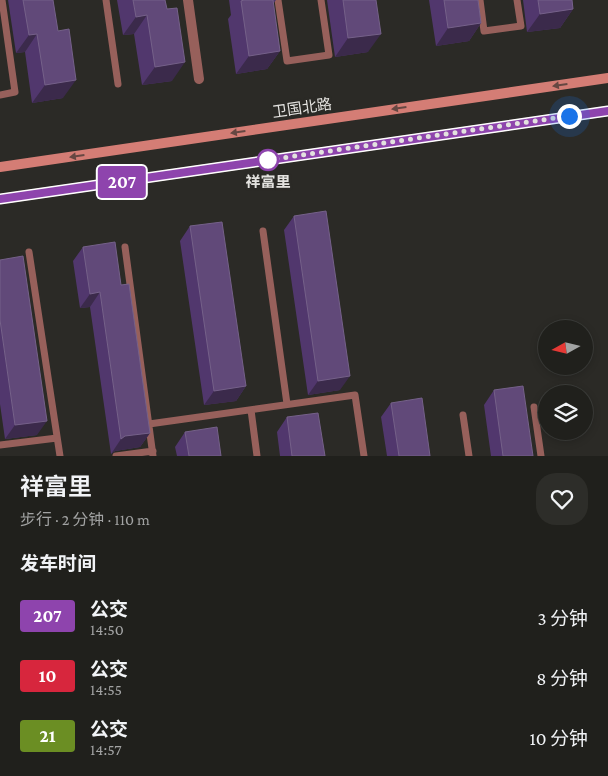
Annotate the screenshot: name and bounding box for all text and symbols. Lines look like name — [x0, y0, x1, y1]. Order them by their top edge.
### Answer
one-way arrow — [551, 81, 567, 89]
street label: 卫国北路 — [271, 95, 333, 120]
your location — [557, 104, 582, 129]
one-way arrow — [391, 105, 407, 113]
one-way arrow — [230, 128, 246, 136]
marker: 祥富里 — [257, 149, 279, 171]
one-way arrow — [69, 152, 85, 160]
line badge: 207 — [93, 166, 151, 198]
text: 207 — [108, 172, 136, 192]
place label: 祥富里 — [245, 174, 291, 190]
north arrow — [538, 320, 592, 375]
map controls — [538, 320, 593, 440]
button: layers — [538, 385, 593, 440]
text: 祥富里 — [20, 473, 92, 500]
button: heart — [536, 473, 588, 525]
text: 步行 · 2 分钟 · 110 m — [20, 511, 150, 528]
text: 发车时间 — [20, 553, 96, 574]
text: 公交 — [90, 599, 128, 620]
text: 207 — [33, 606, 62, 626]
text: 3 分钟 — [537, 608, 588, 629]
text: 14:50 — [90, 621, 124, 638]
text: 公交 — [90, 659, 128, 680]
text: 10 — [39, 666, 56, 686]
text: 8 分钟 — [536, 668, 588, 689]
text: 14:55 — [90, 681, 122, 698]
text: 公交 — [90, 719, 128, 740]
text: 21 — [40, 726, 55, 746]
text: 10 分钟 — [529, 728, 588, 749]
text: 14:57 — [90, 741, 122, 758]

